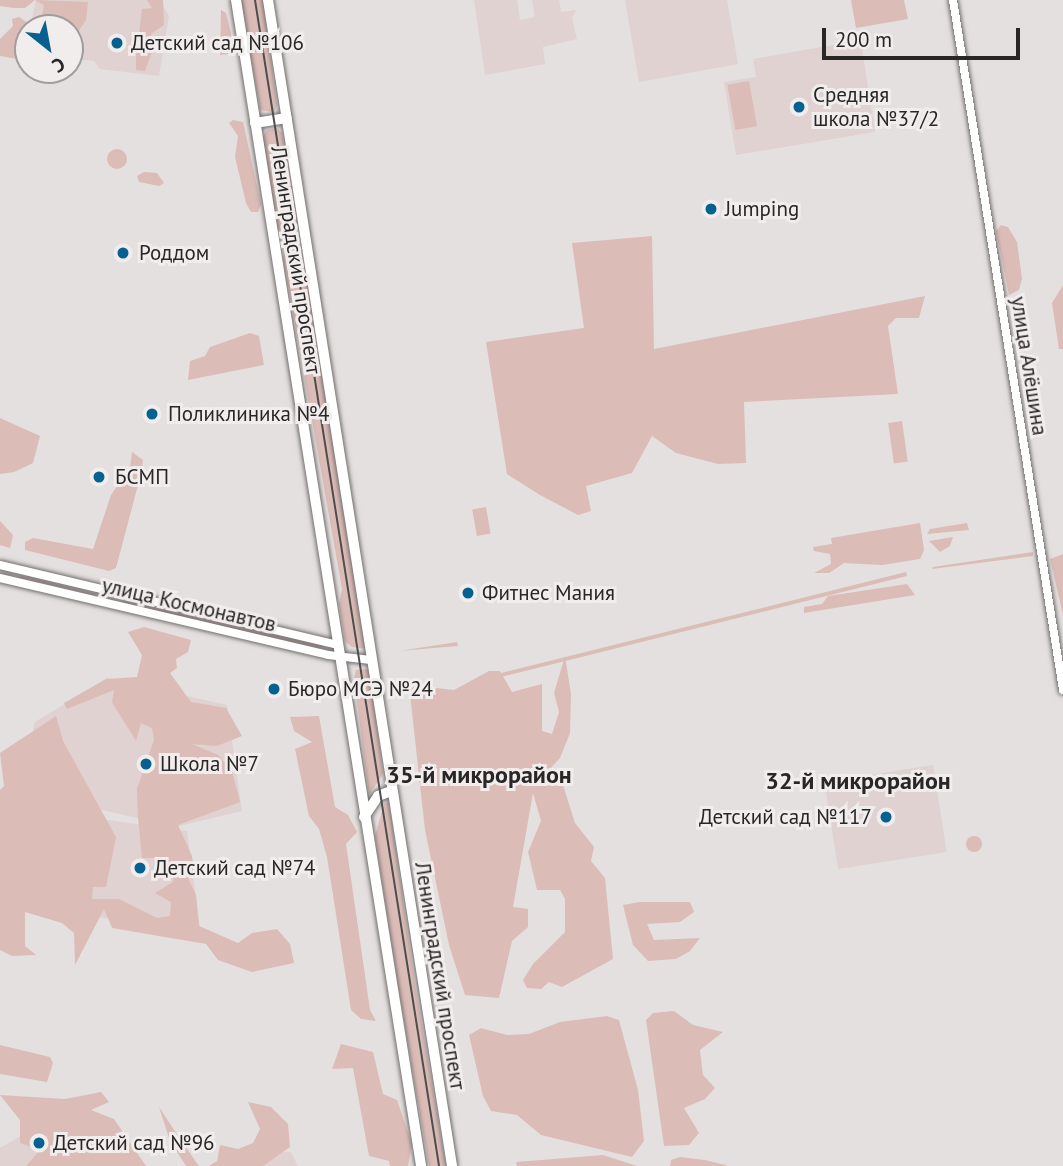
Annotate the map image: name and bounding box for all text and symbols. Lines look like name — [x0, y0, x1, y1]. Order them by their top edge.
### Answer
north arrow — [14, 14, 84, 84]
scale bar — [825, 14, 1023, 58]
text: 200 m — [835, 26, 892, 53]
place label: Детский сад №106 — [131, 30, 304, 56]
marker: Детский сад №106 — [109, 35, 125, 51]
text: С — [48, 52, 70, 78]
place label: Средняя школа №37/2 — [813, 82, 939, 132]
marker: Средняя школа №37/2 — [791, 99, 807, 115]
street label: Ленинградский проспект — [266, 144, 326, 376]
place label: Jumping — [725, 196, 799, 222]
marker: Jumping — [703, 201, 719, 217]
place label: Роддом — [139, 240, 209, 266]
marker: Роддом — [113, 243, 133, 263]
street label: улица Алёшина — [1006, 294, 1052, 438]
place label: Поликлиника №4 — [168, 401, 329, 427]
marker: Поликлиника №4 — [142, 404, 162, 424]
place label: БСМП — [115, 464, 169, 490]
marker: БСМП — [89, 467, 109, 487]
street label: улица Космонавтов — [99, 573, 279, 637]
place label: Фитнес Мания — [482, 580, 615, 606]
marker: Фитнес Мания — [460, 585, 476, 601]
place label: Бюро МСЭ №24 — [288, 676, 433, 702]
marker: Бюро МСЭ №24 — [266, 681, 282, 697]
place label: Школа №7 — [160, 751, 259, 777]
marker: Школа №7 — [138, 756, 154, 772]
district label: 35-й микрорайон — [386, 761, 572, 789]
district label: 32-й микрорайон — [765, 767, 951, 795]
place label: Детский сад №117 — [699, 804, 872, 830]
marker: Детский сад №117 — [878, 809, 894, 825]
place label: Детский сад №74 — [154, 855, 316, 881]
marker: Детский сад №74 — [132, 860, 148, 876]
street label: Ленинградский проспект — [410, 860, 470, 1092]
place label: Детский сад №96 — [53, 1130, 215, 1156]
marker: Детский сад №96 — [31, 1135, 47, 1151]

